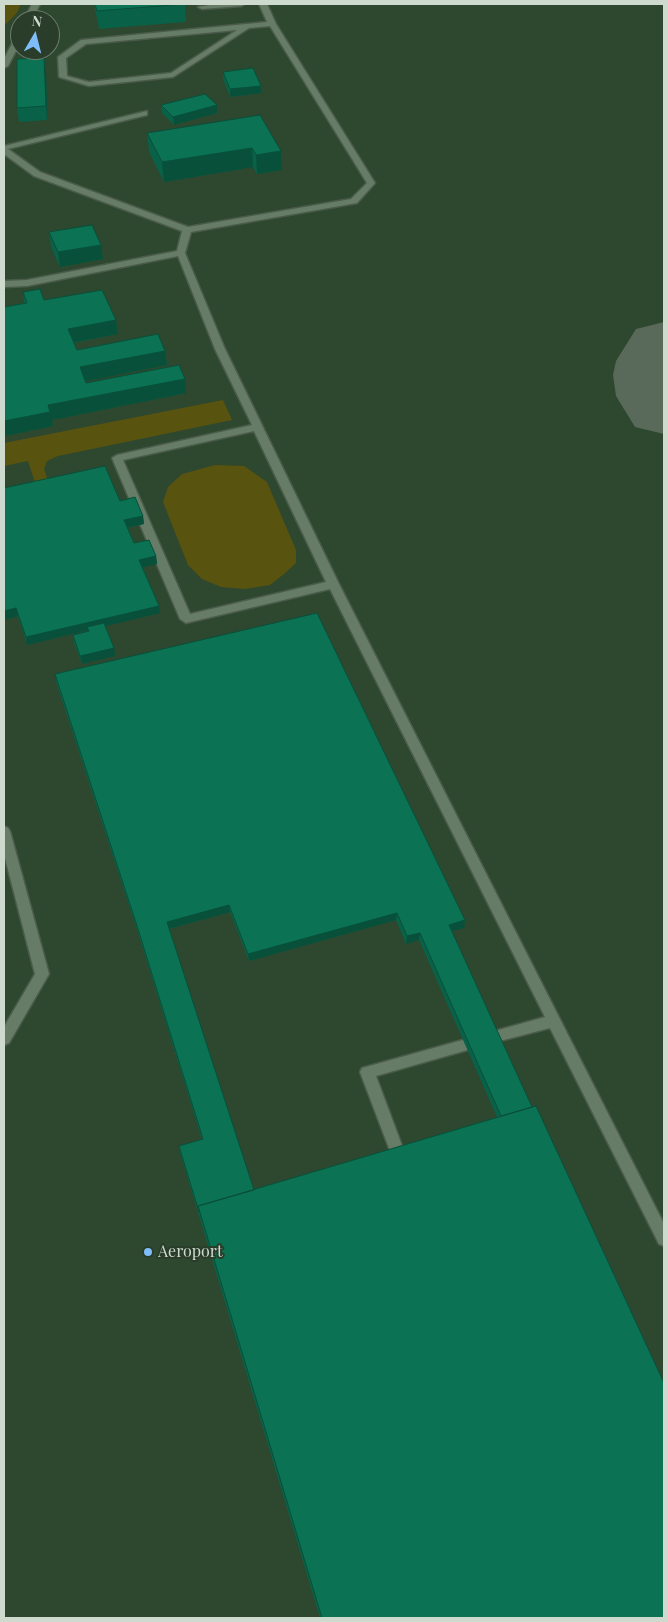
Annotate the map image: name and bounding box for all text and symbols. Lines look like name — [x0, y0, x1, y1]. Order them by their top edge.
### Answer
north arrow — [10, 10, 60, 60]
text: N — [31, 11, 43, 31]
place label: Aeroport — [158, 1242, 223, 1262]
marker: Aeroport — [142, 1246, 154, 1258]

